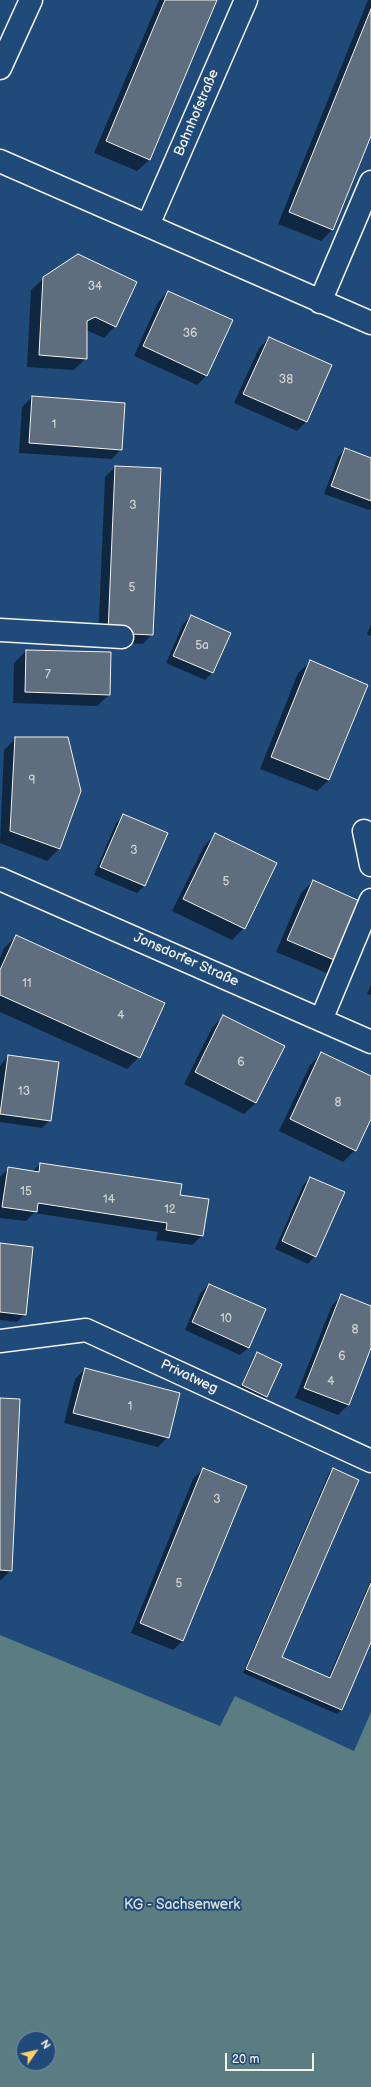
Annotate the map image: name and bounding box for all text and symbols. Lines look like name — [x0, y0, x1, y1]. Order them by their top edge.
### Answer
street label: Bahnhofstraße — [171, 67, 223, 159]
house number: 34 — [88, 280, 102, 294]
house number: 36 — [183, 327, 197, 341]
house number: 38 — [279, 373, 293, 387]
house number: 1 — [52, 418, 56, 432]
house number: 3 — [129, 499, 137, 513]
house number: 5 — [129, 581, 135, 595]
house number: 5a — [195, 639, 209, 653]
house number: 7 — [45, 668, 51, 682]
house number: 9 — [29, 774, 35, 788]
house number: 3 — [130, 844, 138, 858]
house number: 5 — [223, 875, 229, 889]
street label: Jonsdorfer Straße — [131, 929, 241, 991]
house number: 11 — [22, 977, 32, 991]
house number: 4 — [117, 1009, 125, 1023]
house number: 6 — [237, 1056, 245, 1070]
house number: 13 — [18, 1085, 30, 1099]
house number: 8 — [335, 1096, 341, 1110]
house number: 15 — [20, 1185, 32, 1199]
house number: 14 — [103, 1193, 115, 1207]
house number: 12 — [164, 1203, 176, 1217]
house number: 10 — [220, 1312, 232, 1326]
house number: 8 — [352, 1323, 358, 1337]
house number: 6 — [338, 1350, 346, 1364]
street label: Privatweg — [158, 1356, 220, 1398]
house number: 4 — [327, 1375, 335, 1389]
house number: 1 — [128, 1400, 132, 1414]
house number: 3 — [213, 1493, 221, 1507]
house number: 5 — [176, 1577, 182, 1591]
park label: KG - Sachsenwerk — [124, 1897, 240, 1913]
north arrow — [16, 2031, 56, 2071]
text: N — [38, 2038, 53, 2052]
scale bar — [227, 2045, 316, 2071]
text: 20 m — [232, 2052, 259, 2067]

